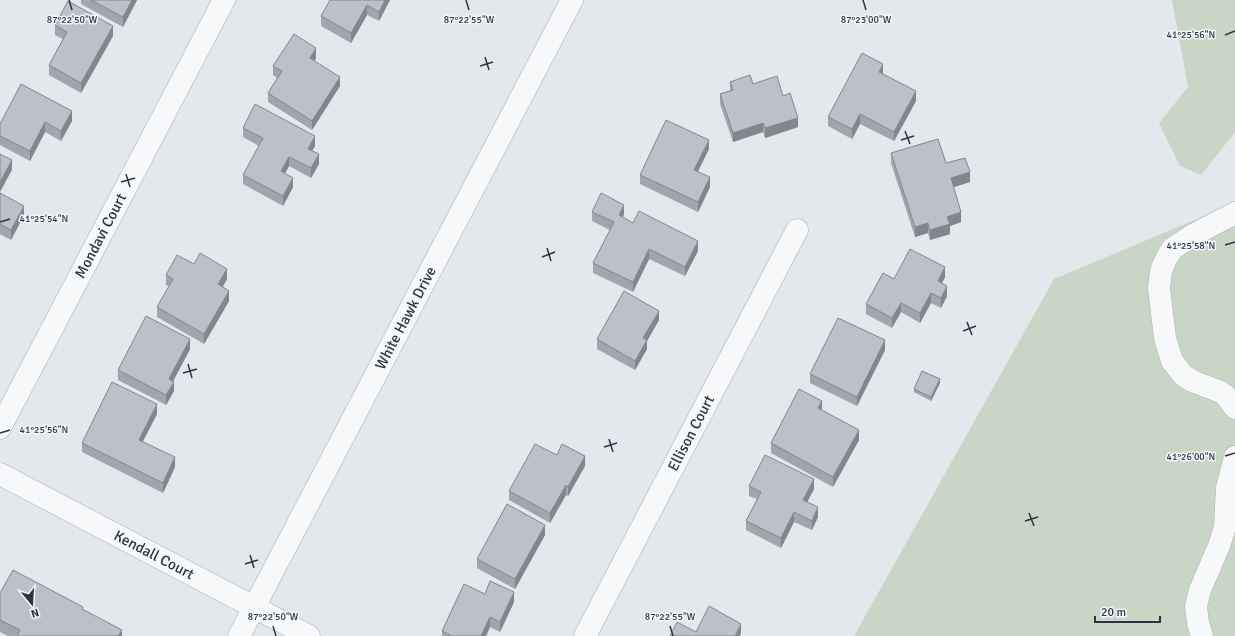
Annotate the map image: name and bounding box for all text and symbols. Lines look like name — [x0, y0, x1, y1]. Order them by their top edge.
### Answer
text: 87°22'50"W — [47, 14, 98, 26]
text: 87°22'55"W — [444, 14, 495, 26]
text: 87°23'00"W — [841, 14, 892, 26]
text: 41°25'56"N — [1167, 29, 1215, 41]
street label: Mondavi Court — [71, 190, 130, 281]
text: 41°25'54"N — [20, 213, 68, 225]
text: 41°25'58"N — [1167, 240, 1215, 252]
street label: White Hawk Drive — [371, 263, 440, 373]
street label: Ellison Court — [664, 392, 718, 474]
text: 41°25'56"N — [20, 424, 68, 436]
text: 41°26'00"N — [1167, 451, 1215, 463]
street label: Kendall Court — [111, 526, 197, 583]
north arrow — [12, 584, 52, 624]
scale bar — [1095, 598, 1160, 624]
text: 20 m — [1101, 605, 1126, 620]
text: N — [29, 606, 41, 620]
text: 87°22'50"W — [248, 611, 299, 623]
text: 87°22'55"W — [645, 611, 696, 623]

